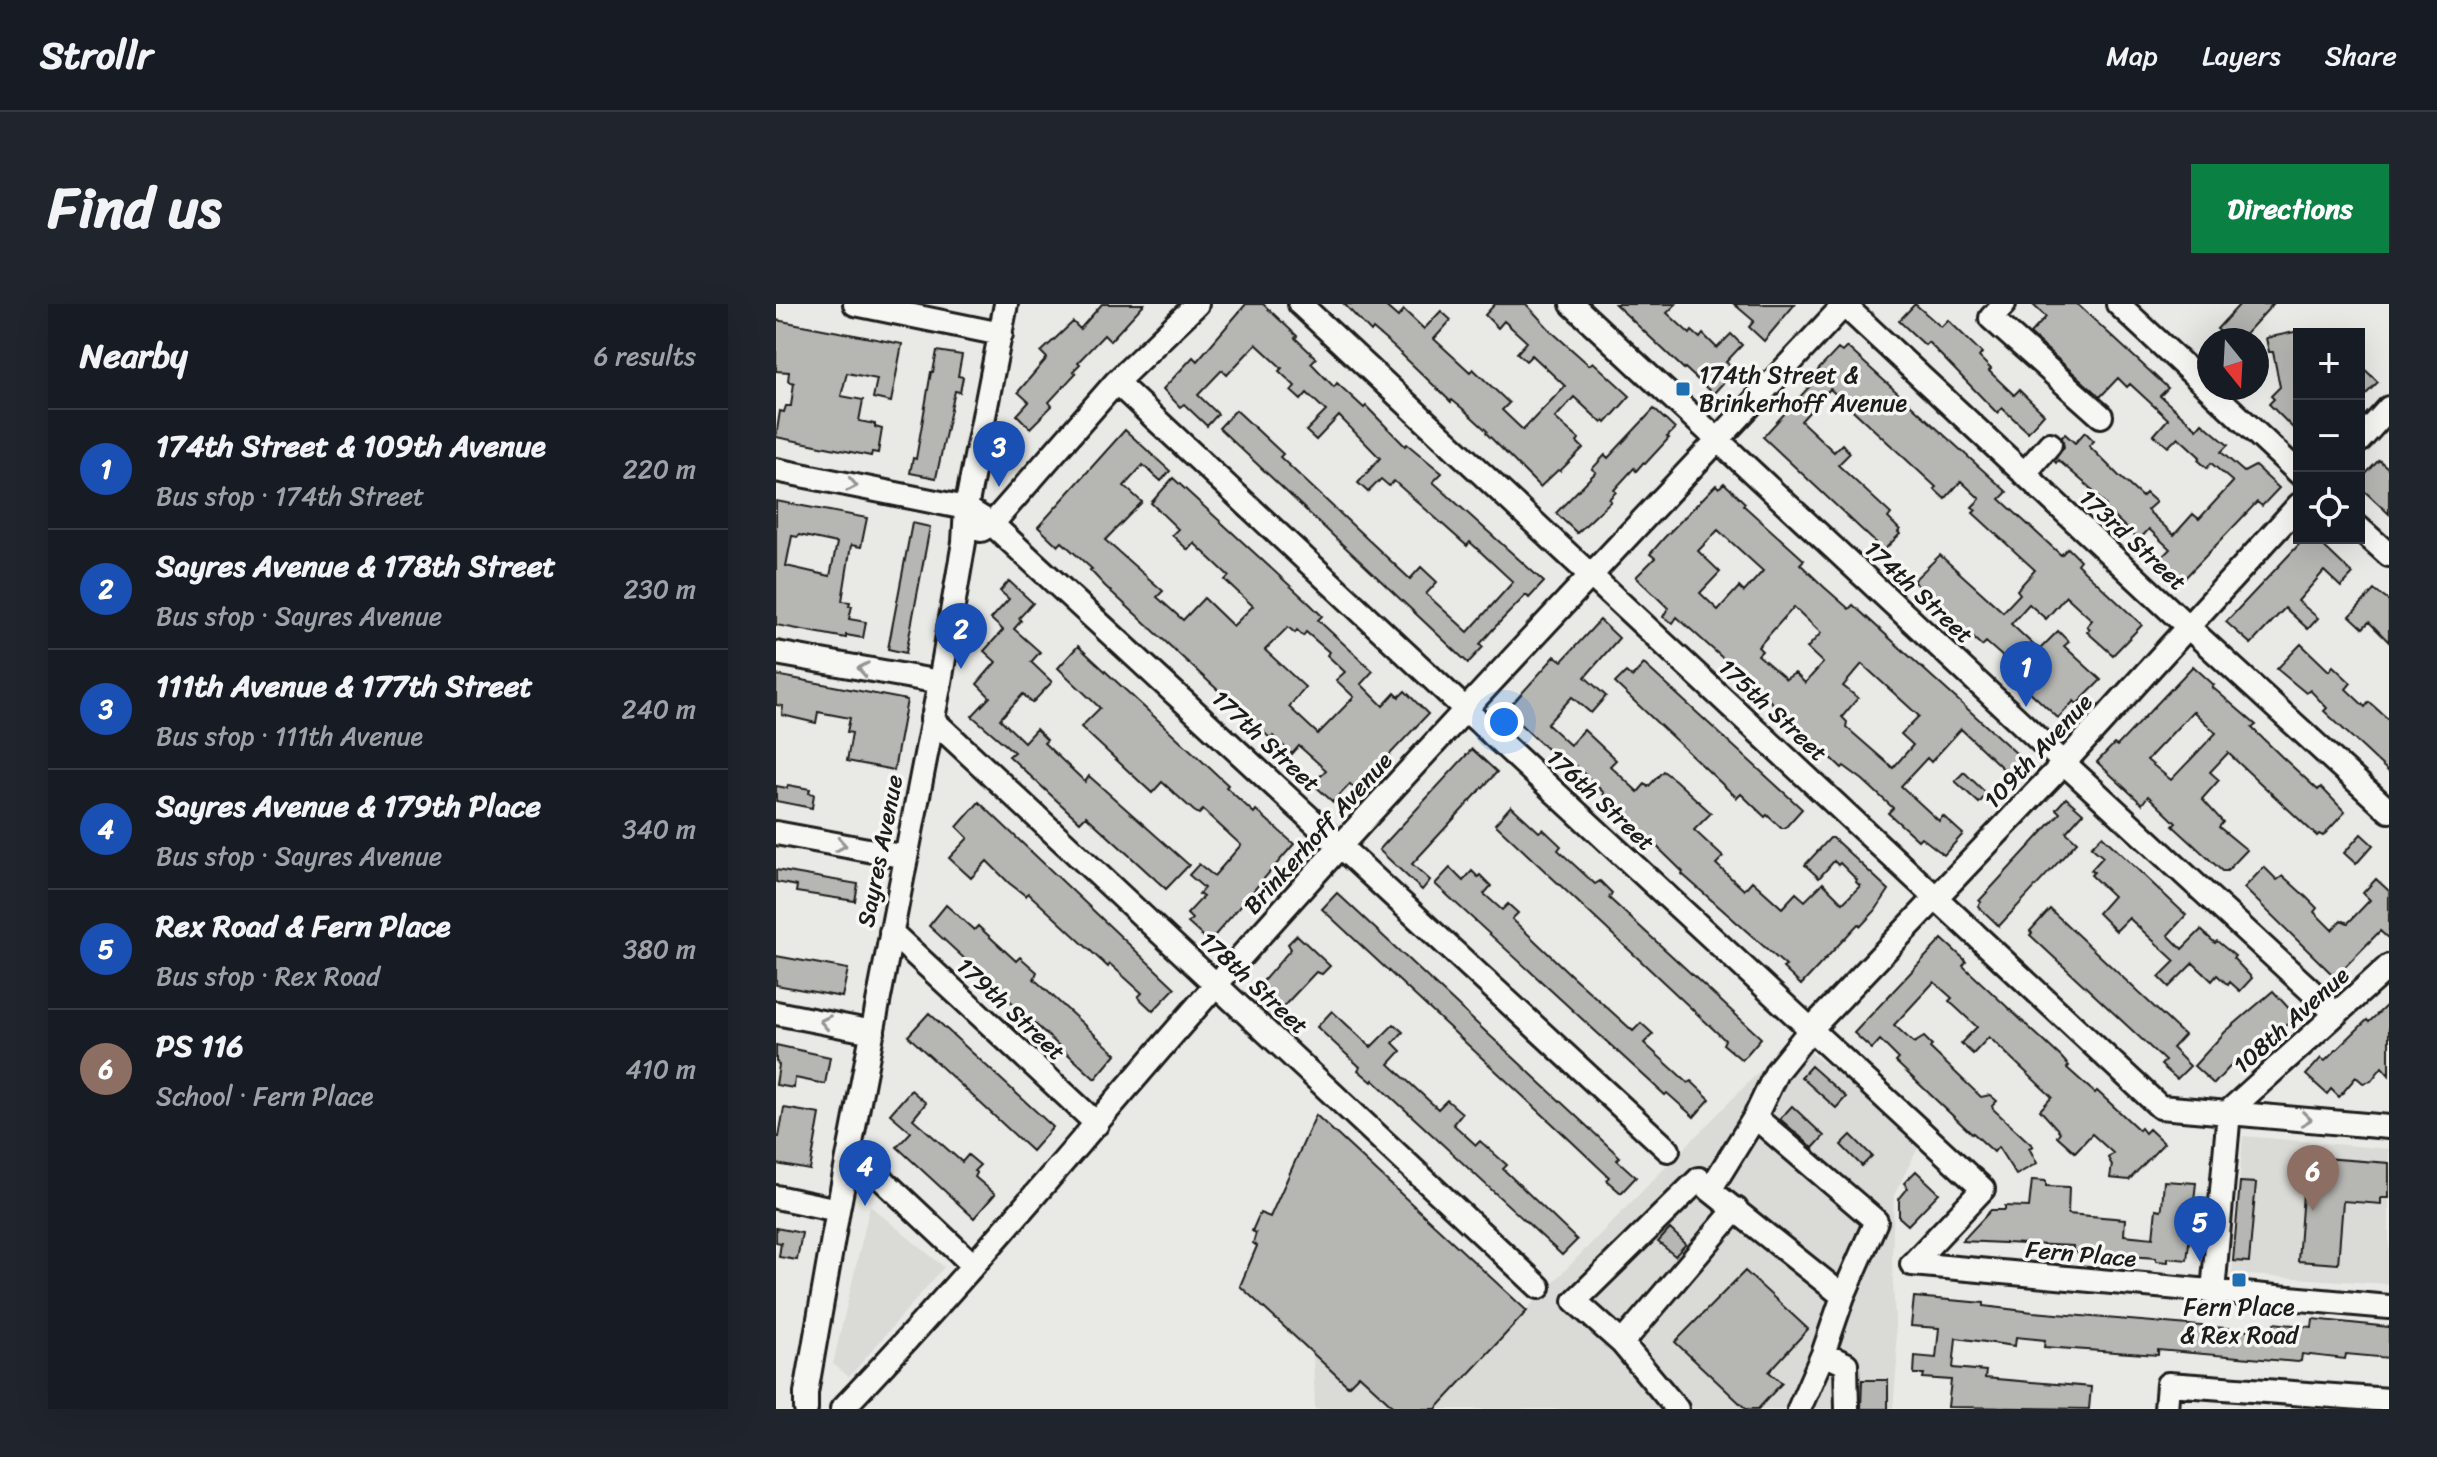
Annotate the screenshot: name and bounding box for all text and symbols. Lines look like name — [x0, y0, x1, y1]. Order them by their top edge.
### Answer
text: Strollr — [40, 22, 153, 89]
text: Map — [2106, 31, 2158, 80]
text: Layers — [2202, 31, 2281, 80]
text: Share — [2325, 31, 2397, 80]
text: Find us — [48, 159, 221, 258]
button: Directions — [2191, 164, 2389, 253]
text: Nearby — [80, 326, 188, 386]
north arrow — [2197, 328, 2269, 400]
map controls — [2293, 328, 2365, 544]
button: + — [2293, 328, 2365, 400]
text: 6 results — [594, 333, 696, 379]
place label: 174th Street & Brinkerhoff Avenue — [1699, 354, 1907, 424]
marker: 174th Street & Brinkerhoff Avenue — [1674, 380, 1692, 398]
button: − — [2293, 400, 2365, 472]
text: 174th Street & 109th Avenue — [156, 419, 546, 473]
pin: 3 — [973, 421, 1025, 487]
text: 1 — [100, 446, 112, 492]
text: 220 m — [623, 446, 696, 492]
button: locate — [2293, 472, 2365, 544]
text: Bus stop · 174th Street — [156, 473, 424, 519]
one-way arrow — [845, 476, 859, 493]
street label: 173rd Street — [2069, 478, 2197, 602]
street label: 174th Street — [1854, 530, 1984, 654]
text: Sayres Avenue & 178th Street — [156, 539, 556, 593]
text: 2 — [98, 566, 114, 612]
text: 230 m — [624, 566, 696, 612]
text: Bus stop · Sayres Avenue — [156, 593, 442, 639]
pin: 2 — [935, 603, 987, 669]
pin: 1 — [2000, 641, 2052, 707]
street label: 175th Street — [1708, 648, 1838, 772]
text: 111th Avenue & 177th Street — [156, 659, 533, 713]
one-way arrow — [857, 661, 870, 678]
street label: 177th Street — [1202, 679, 1330, 803]
street label: 109th Avenue — [1973, 683, 2103, 819]
text: 3 — [99, 686, 113, 732]
text: 240 m — [622, 686, 696, 732]
your location — [1484, 702, 1524, 742]
text: Bus stop · 111th Avenue — [156, 713, 423, 759]
street label: 176th Street — [1537, 738, 1665, 862]
street label: Brinkerhoff Avenue — [1233, 741, 1403, 924]
street label: Sayres Avenue — [845, 771, 915, 931]
text: Sayres Avenue & 179th Place — [156, 779, 541, 833]
text: 4 — [98, 806, 114, 852]
text: 340 m — [622, 806, 696, 852]
text: Bus stop · Sayres Avenue — [156, 833, 442, 879]
one-way arrow — [834, 836, 848, 853]
text: Rex Road & Fern Place — [156, 899, 450, 953]
street label: 178th Street — [1189, 921, 1319, 1045]
text: 5 — [98, 926, 114, 972]
text: 380 m — [623, 926, 696, 972]
street label: 179th Street — [946, 947, 1076, 1071]
text: Bus stop · Rex Road — [156, 953, 380, 999]
street label: 108th Avenue — [2223, 955, 2360, 1084]
one-way arrow — [818, 1015, 831, 1032]
text: PS 116 — [156, 1019, 244, 1073]
text: 6 — [99, 1046, 113, 1092]
text: 410 m — [625, 1046, 696, 1092]
text: School · Fern Place — [156, 1073, 373, 1119]
one-way arrow — [2300, 1110, 2313, 1127]
pin: 4 — [839, 1140, 891, 1206]
pin: 6 — [2287, 1145, 2339, 1211]
pin: 5 — [2174, 1196, 2226, 1262]
street label: Fern Place — [2024, 1228, 2139, 1280]
marker: Fern Place & Rex Road — [2230, 1271, 2248, 1289]
place label: Fern Place & Rex Road — [2180, 1286, 2300, 1356]

